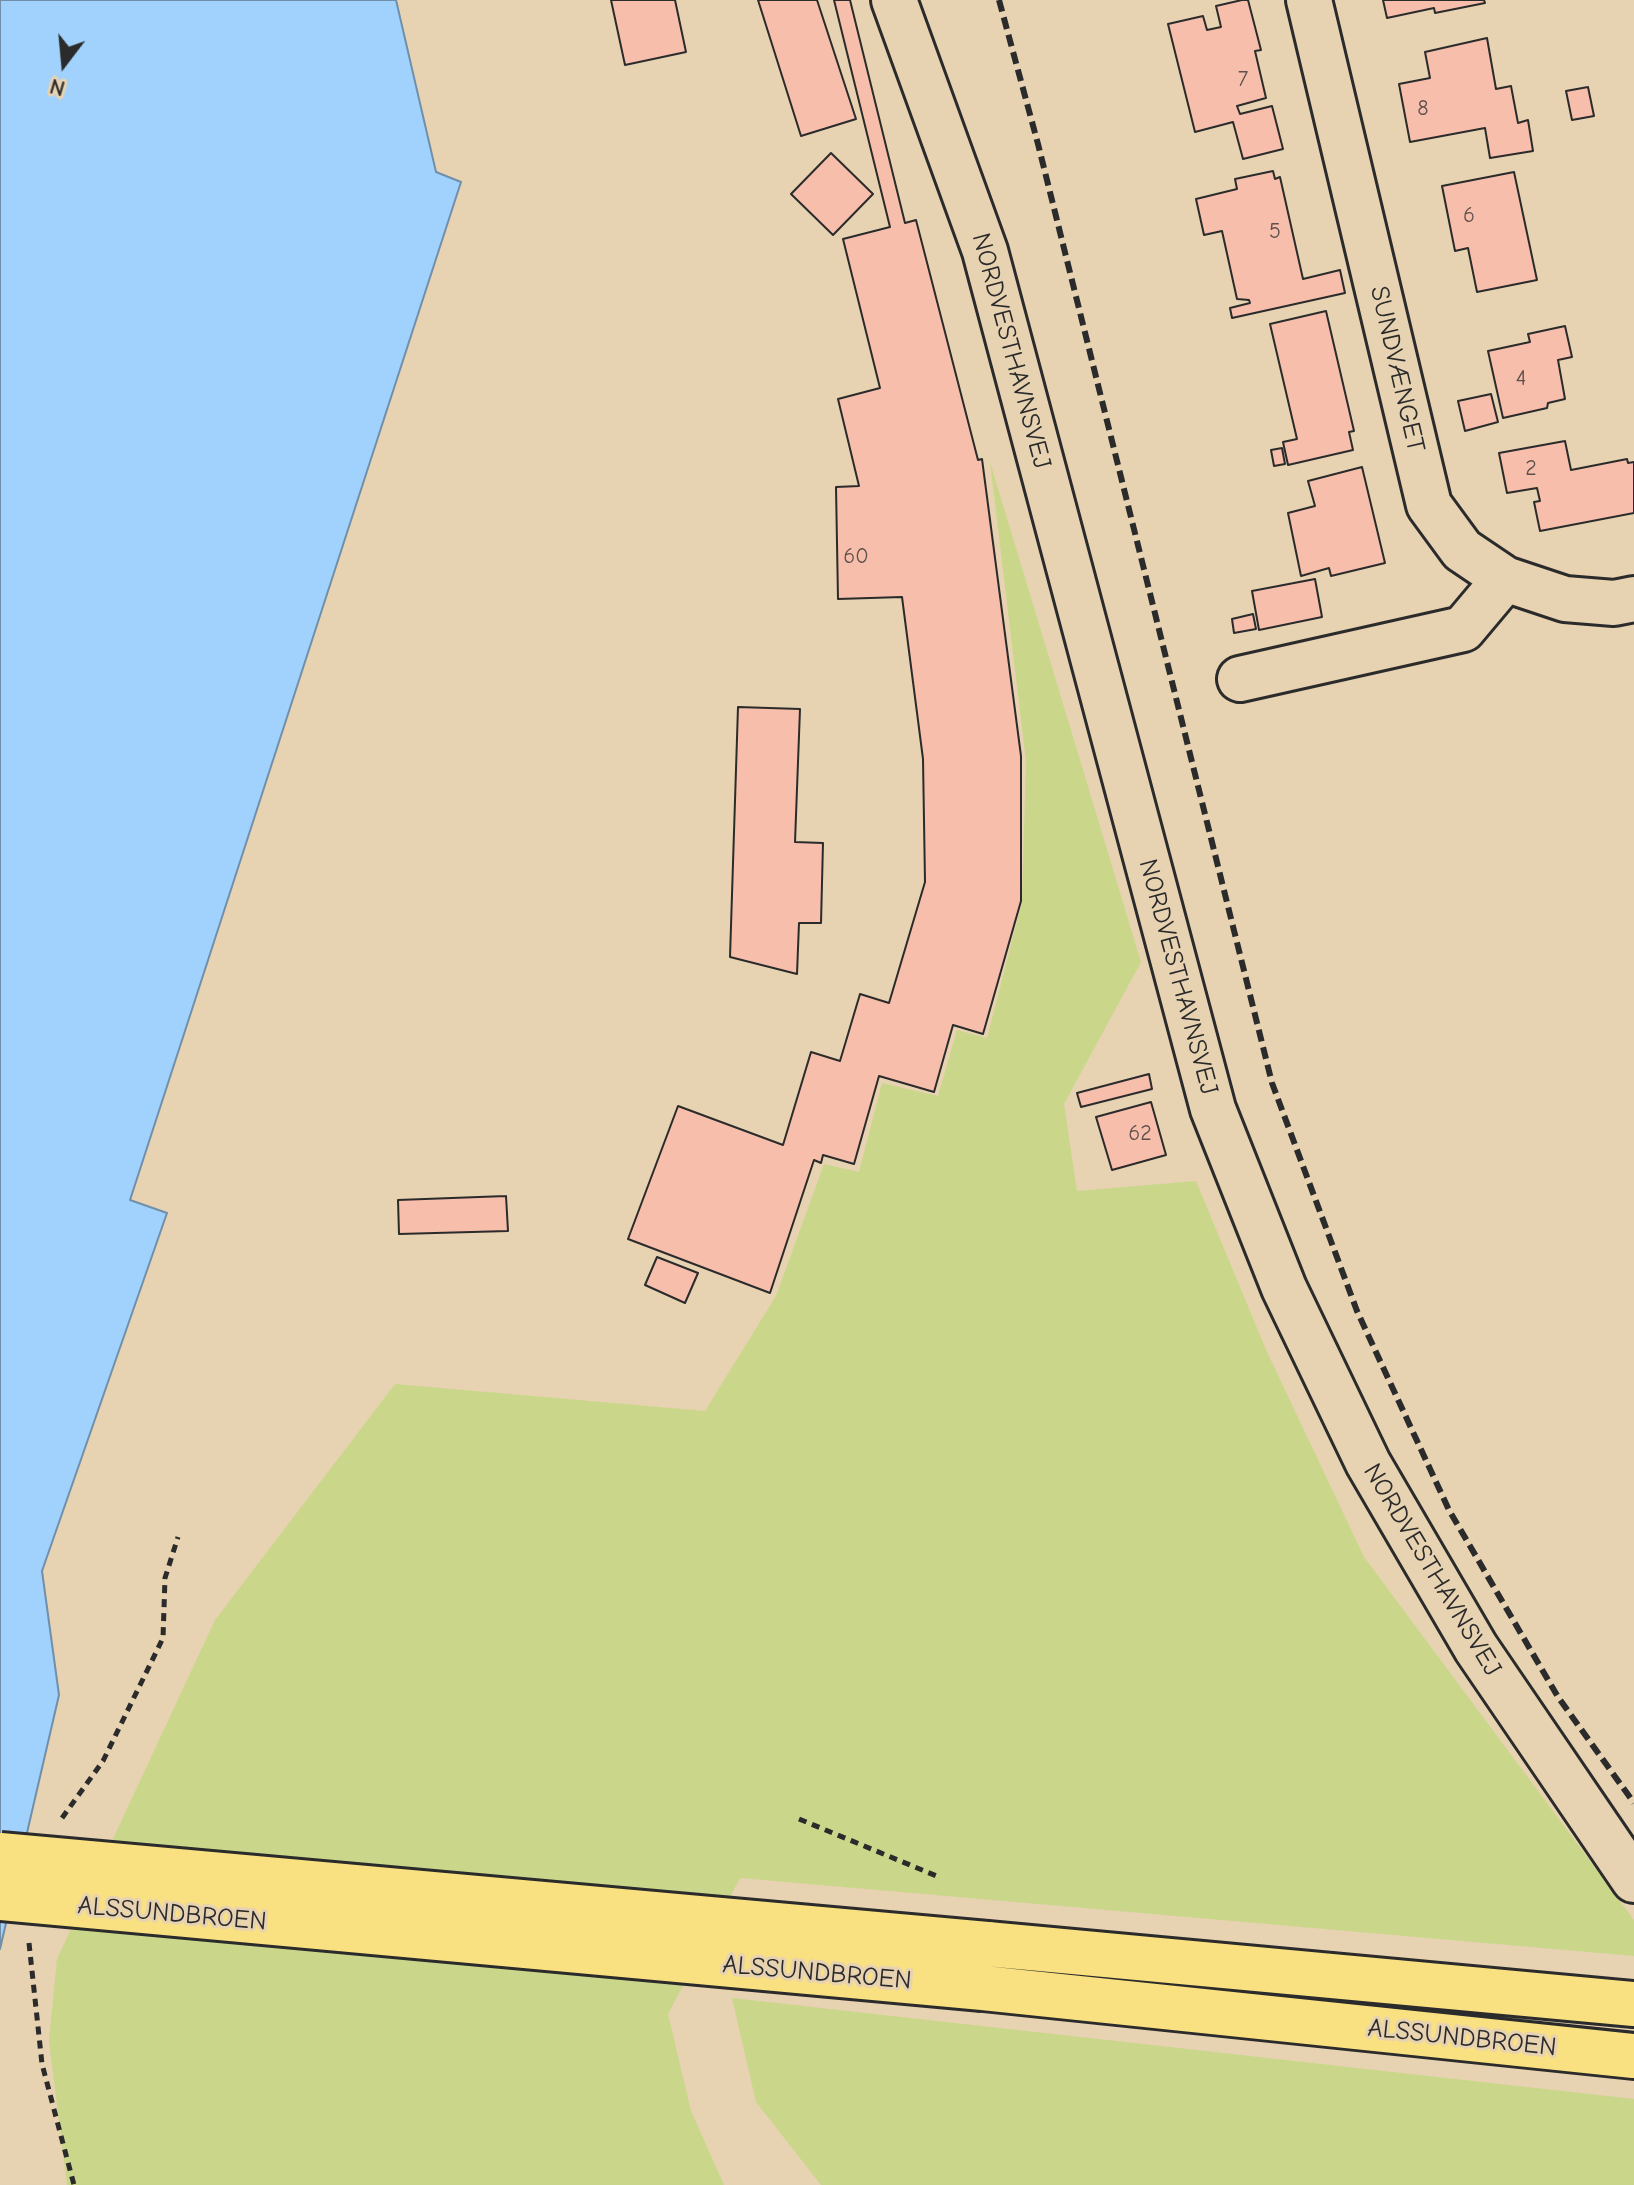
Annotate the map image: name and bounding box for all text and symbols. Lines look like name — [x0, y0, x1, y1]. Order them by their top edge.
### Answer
north arrow — [24, 24, 104, 104]
house number: 7 — [1238, 67, 1248, 93]
text: N — [47, 73, 68, 102]
house number: 8 — [1417, 96, 1429, 122]
house number: 6 — [1463, 203, 1475, 229]
house number: 5 — [1269, 219, 1281, 245]
street label: NORDVESTHAVNSVEJ — [965, 230, 1057, 472]
street label: SUNDVÆNGET — [1363, 283, 1431, 455]
house number: 4 — [1516, 366, 1526, 392]
house number: 2 — [1525, 456, 1537, 482]
house number: 60 — [843, 544, 869, 570]
street label: NORDVESTHAVNSVEJ — [1132, 856, 1224, 1098]
house number: 62 — [1128, 1121, 1152, 1147]
street label: NORDVESTHAVNSVEJ — [1356, 1458, 1508, 1682]
street label: ALSSUNDBROEN — [76, 1890, 268, 1938]
street label: ALSSUNDBROEN — [721, 1949, 913, 1997]
street label: ALSSUNDBROEN — [1366, 2013, 1558, 2063]

